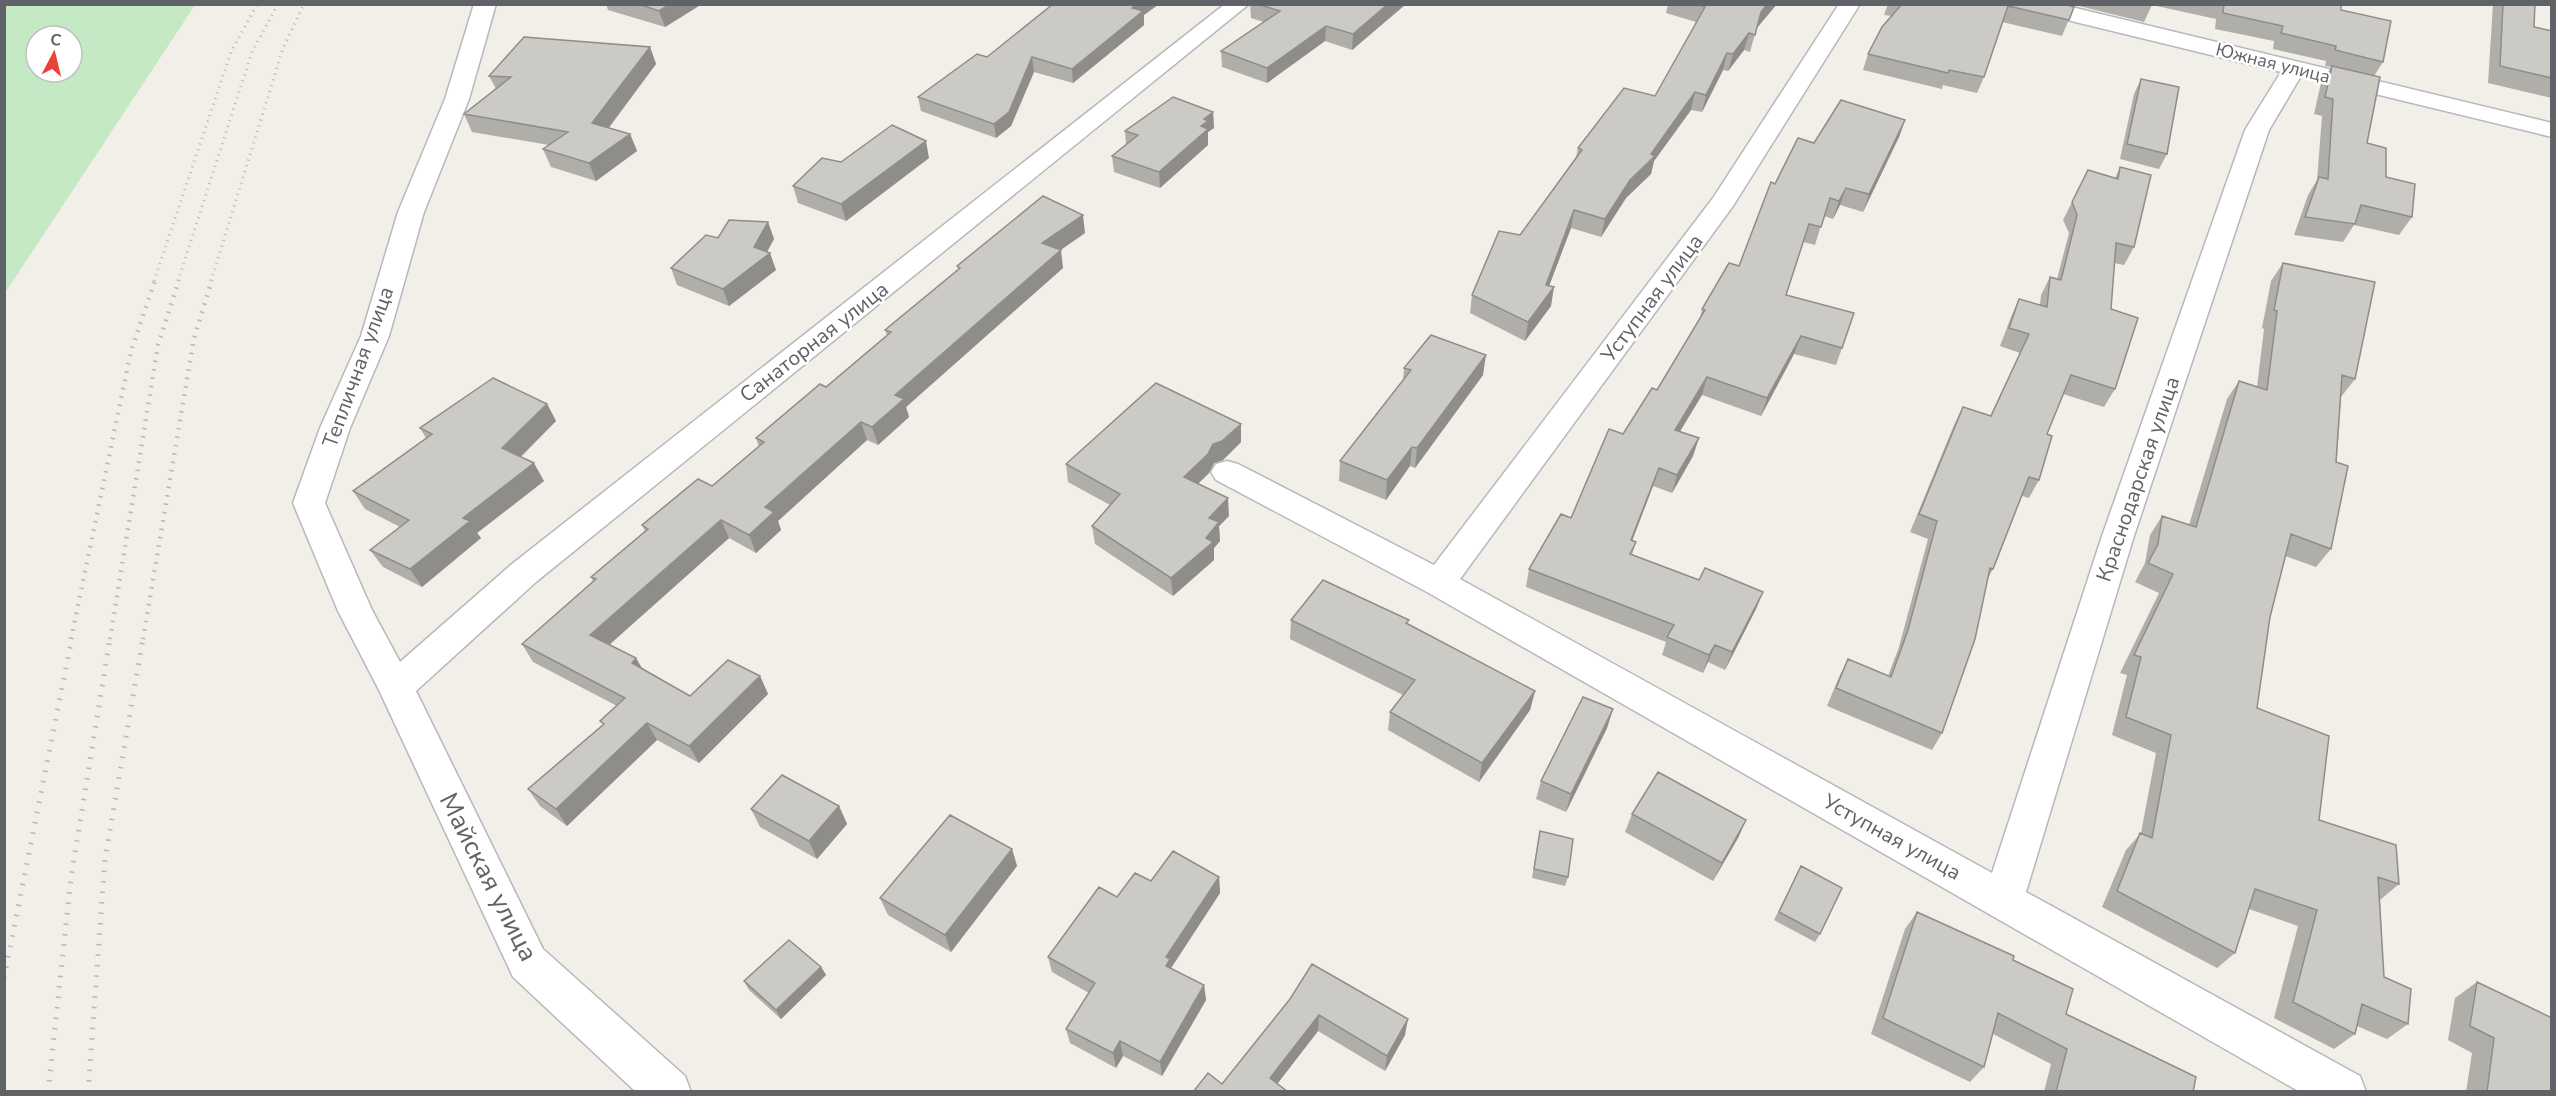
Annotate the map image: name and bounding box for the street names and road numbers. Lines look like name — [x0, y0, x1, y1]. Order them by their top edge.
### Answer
street label: Южная улица — [2213, 37, 2333, 89]
street label: Уступная улица — [1594, 228, 1709, 369]
street label: Санаторная улица — [734, 275, 894, 409]
street label: Тепличная улица — [316, 283, 400, 451]
street label: Краснодарская улица — [2090, 373, 2186, 585]
street label: Майская улица — [431, 787, 546, 967]
street label: Уступная улица — [1817, 787, 1966, 886]

